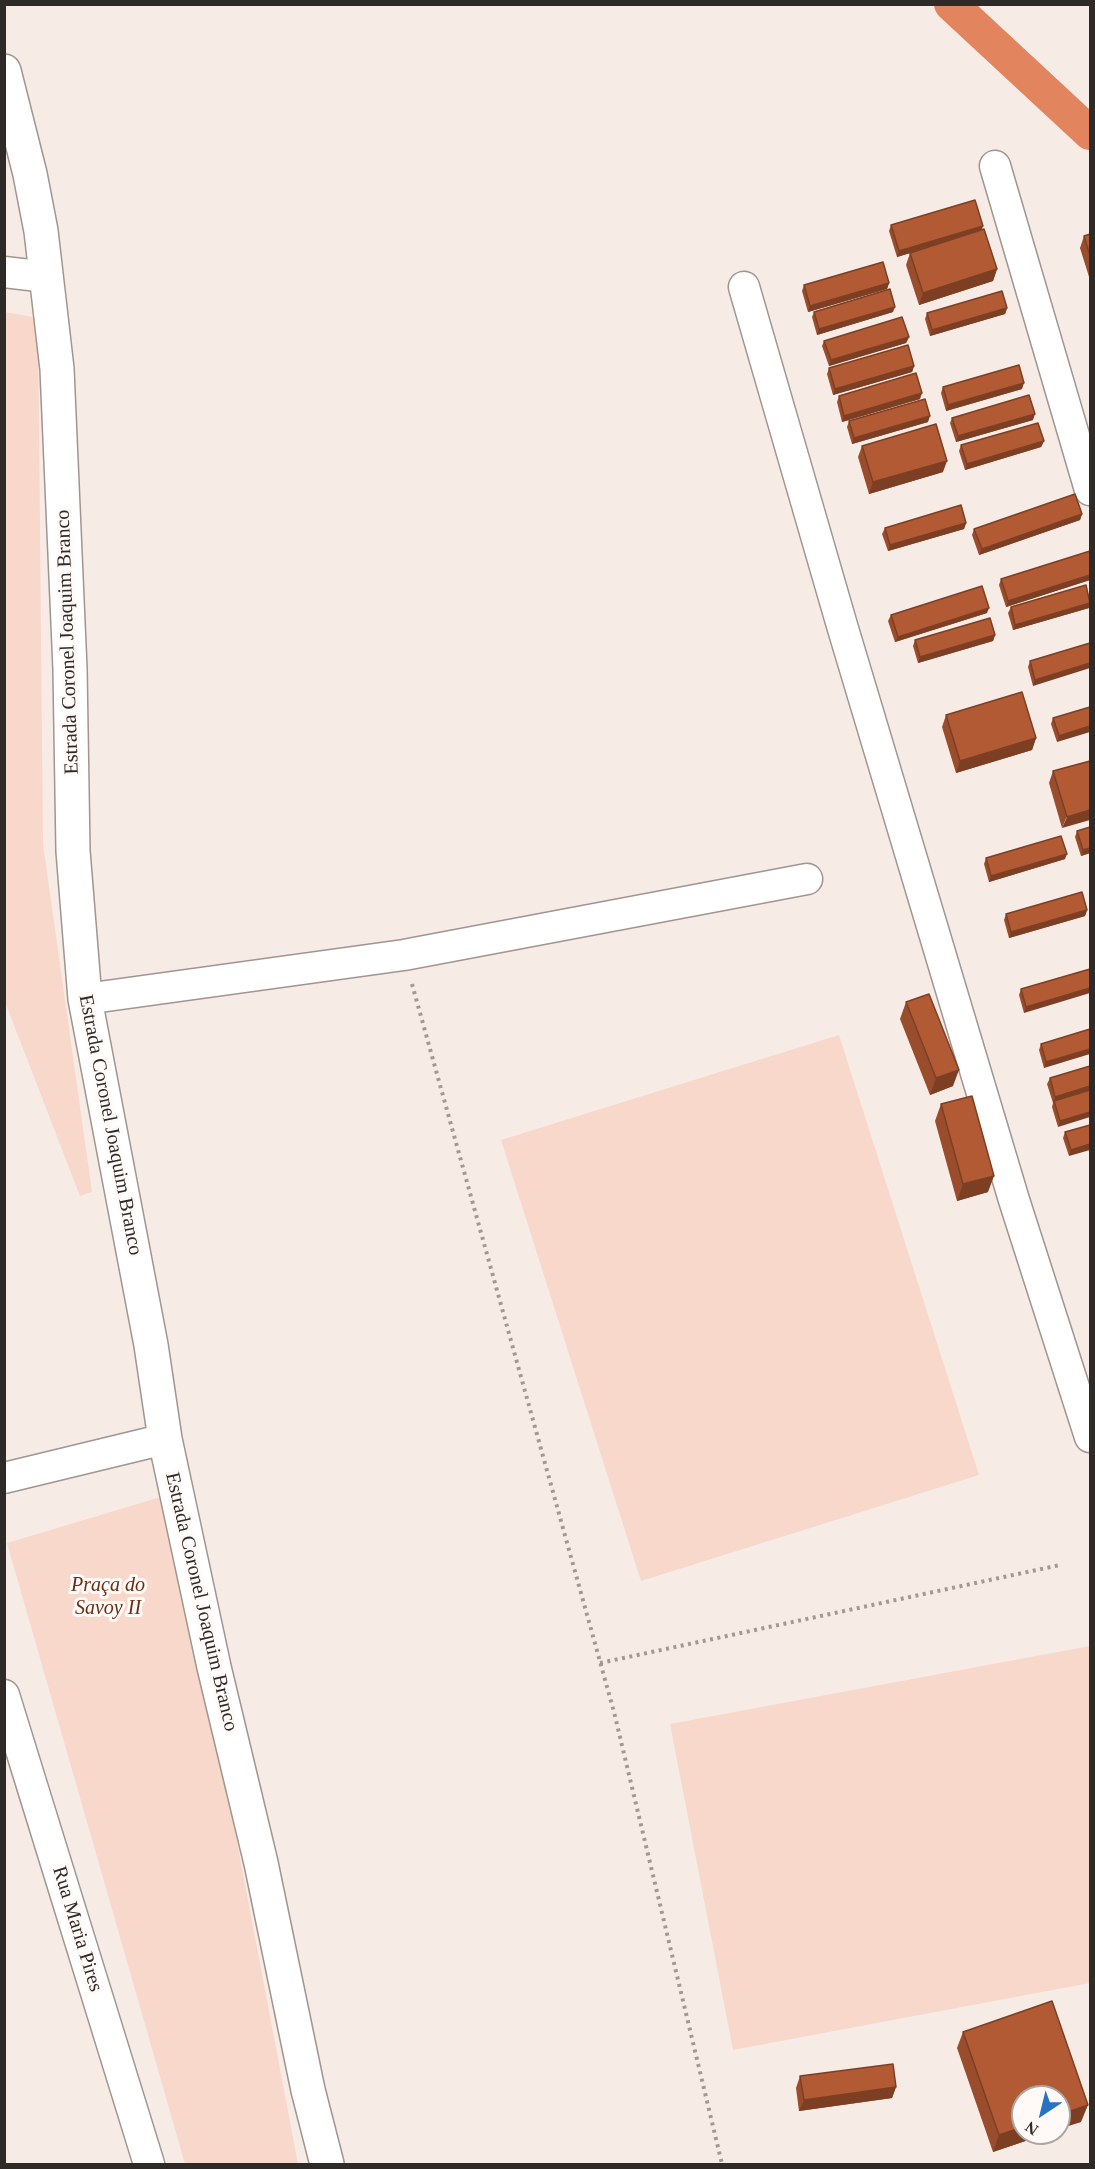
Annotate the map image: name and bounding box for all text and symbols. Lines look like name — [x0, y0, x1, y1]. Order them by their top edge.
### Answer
street label: Estrada Coronel Joaquim Branco — [51, 509, 85, 775]
street label: Estrada Coronel Joaquim Branco — [73, 993, 147, 1257]
street label: Estrada Coronel Joaquim Branco — [160, 1470, 242, 1734]
park label: Praça do Savoy II — [71, 1574, 145, 1621]
street label: Rua Maria Pires — [47, 1863, 107, 1995]
north arrow — [1011, 2085, 1071, 2145]
text: N — [1022, 2118, 1041, 2139]

